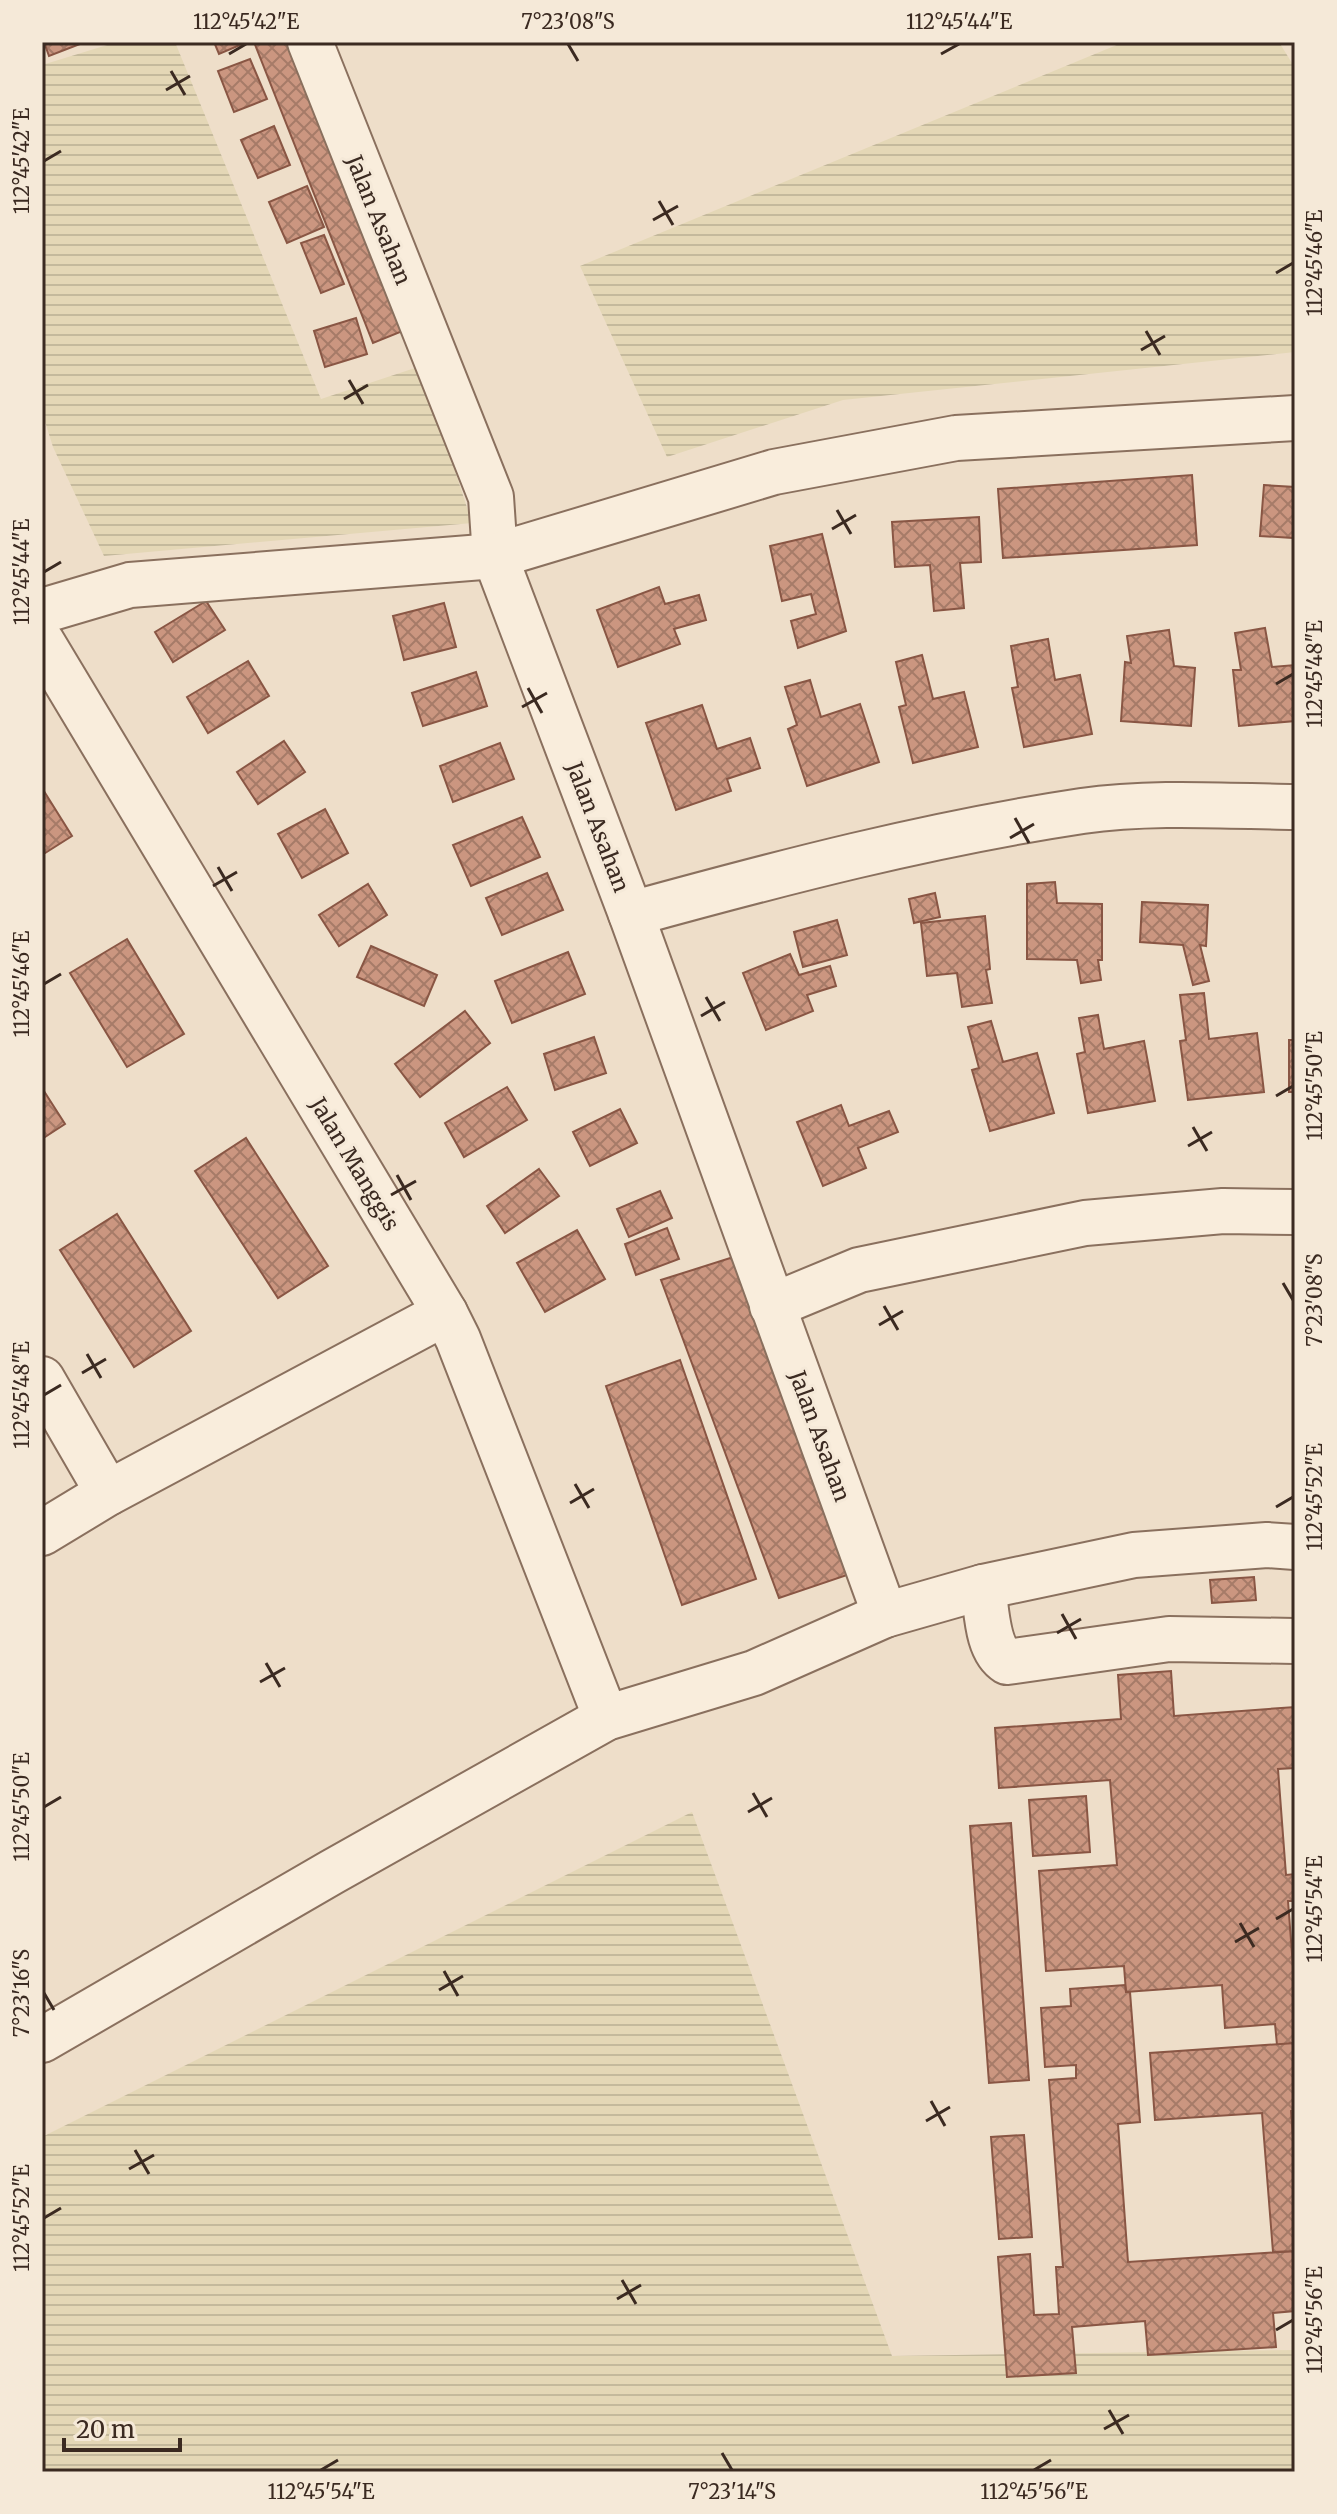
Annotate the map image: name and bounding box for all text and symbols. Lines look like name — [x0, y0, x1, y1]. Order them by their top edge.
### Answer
text: 112°45'42"E — [193, 9, 299, 34]
text: 7°23'08"S — [521, 9, 615, 34]
text: 112°45'44"E — [906, 9, 1012, 34]
text: 112°45'42"E — [9, 108, 34, 214]
street label: Jalan Asahan — [340, 150, 418, 289]
text: 112°45'46"E — [1302, 209, 1327, 316]
text: 112°45'44"E — [9, 519, 34, 625]
text: 112°45'48"E — [1302, 620, 1327, 728]
street label: Jalan Asahan — [560, 757, 636, 896]
text: 112°45'46"E — [9, 930, 34, 1037]
text: 112°45'50"E — [1302, 1031, 1327, 1141]
street label: Jalan Manggis — [304, 1091, 406, 1236]
text: 7°23'08"S — [1302, 1253, 1327, 1347]
text: 112°45'48"E — [9, 1341, 34, 1449]
street label: Jalan Asahan — [783, 1366, 857, 1506]
text: 112°45'52"E — [1302, 1443, 1327, 1551]
text: 112°45'50"E — [9, 1752, 34, 1862]
text: 112°45'54"E — [1302, 1855, 1327, 1962]
text: 7°23'16"S — [9, 1949, 34, 2037]
text: 112°45'52"E — [9, 2164, 34, 2272]
text: 112°45'56"E — [1302, 2266, 1327, 2374]
scale bar — [64, 2402, 180, 2452]
text: 20 m — [76, 2414, 135, 2445]
text: 112°45'54"E — [268, 2479, 375, 2504]
text: 7°23'14"S — [688, 2479, 776, 2504]
text: 112°45'56"E — [980, 2479, 1088, 2504]

